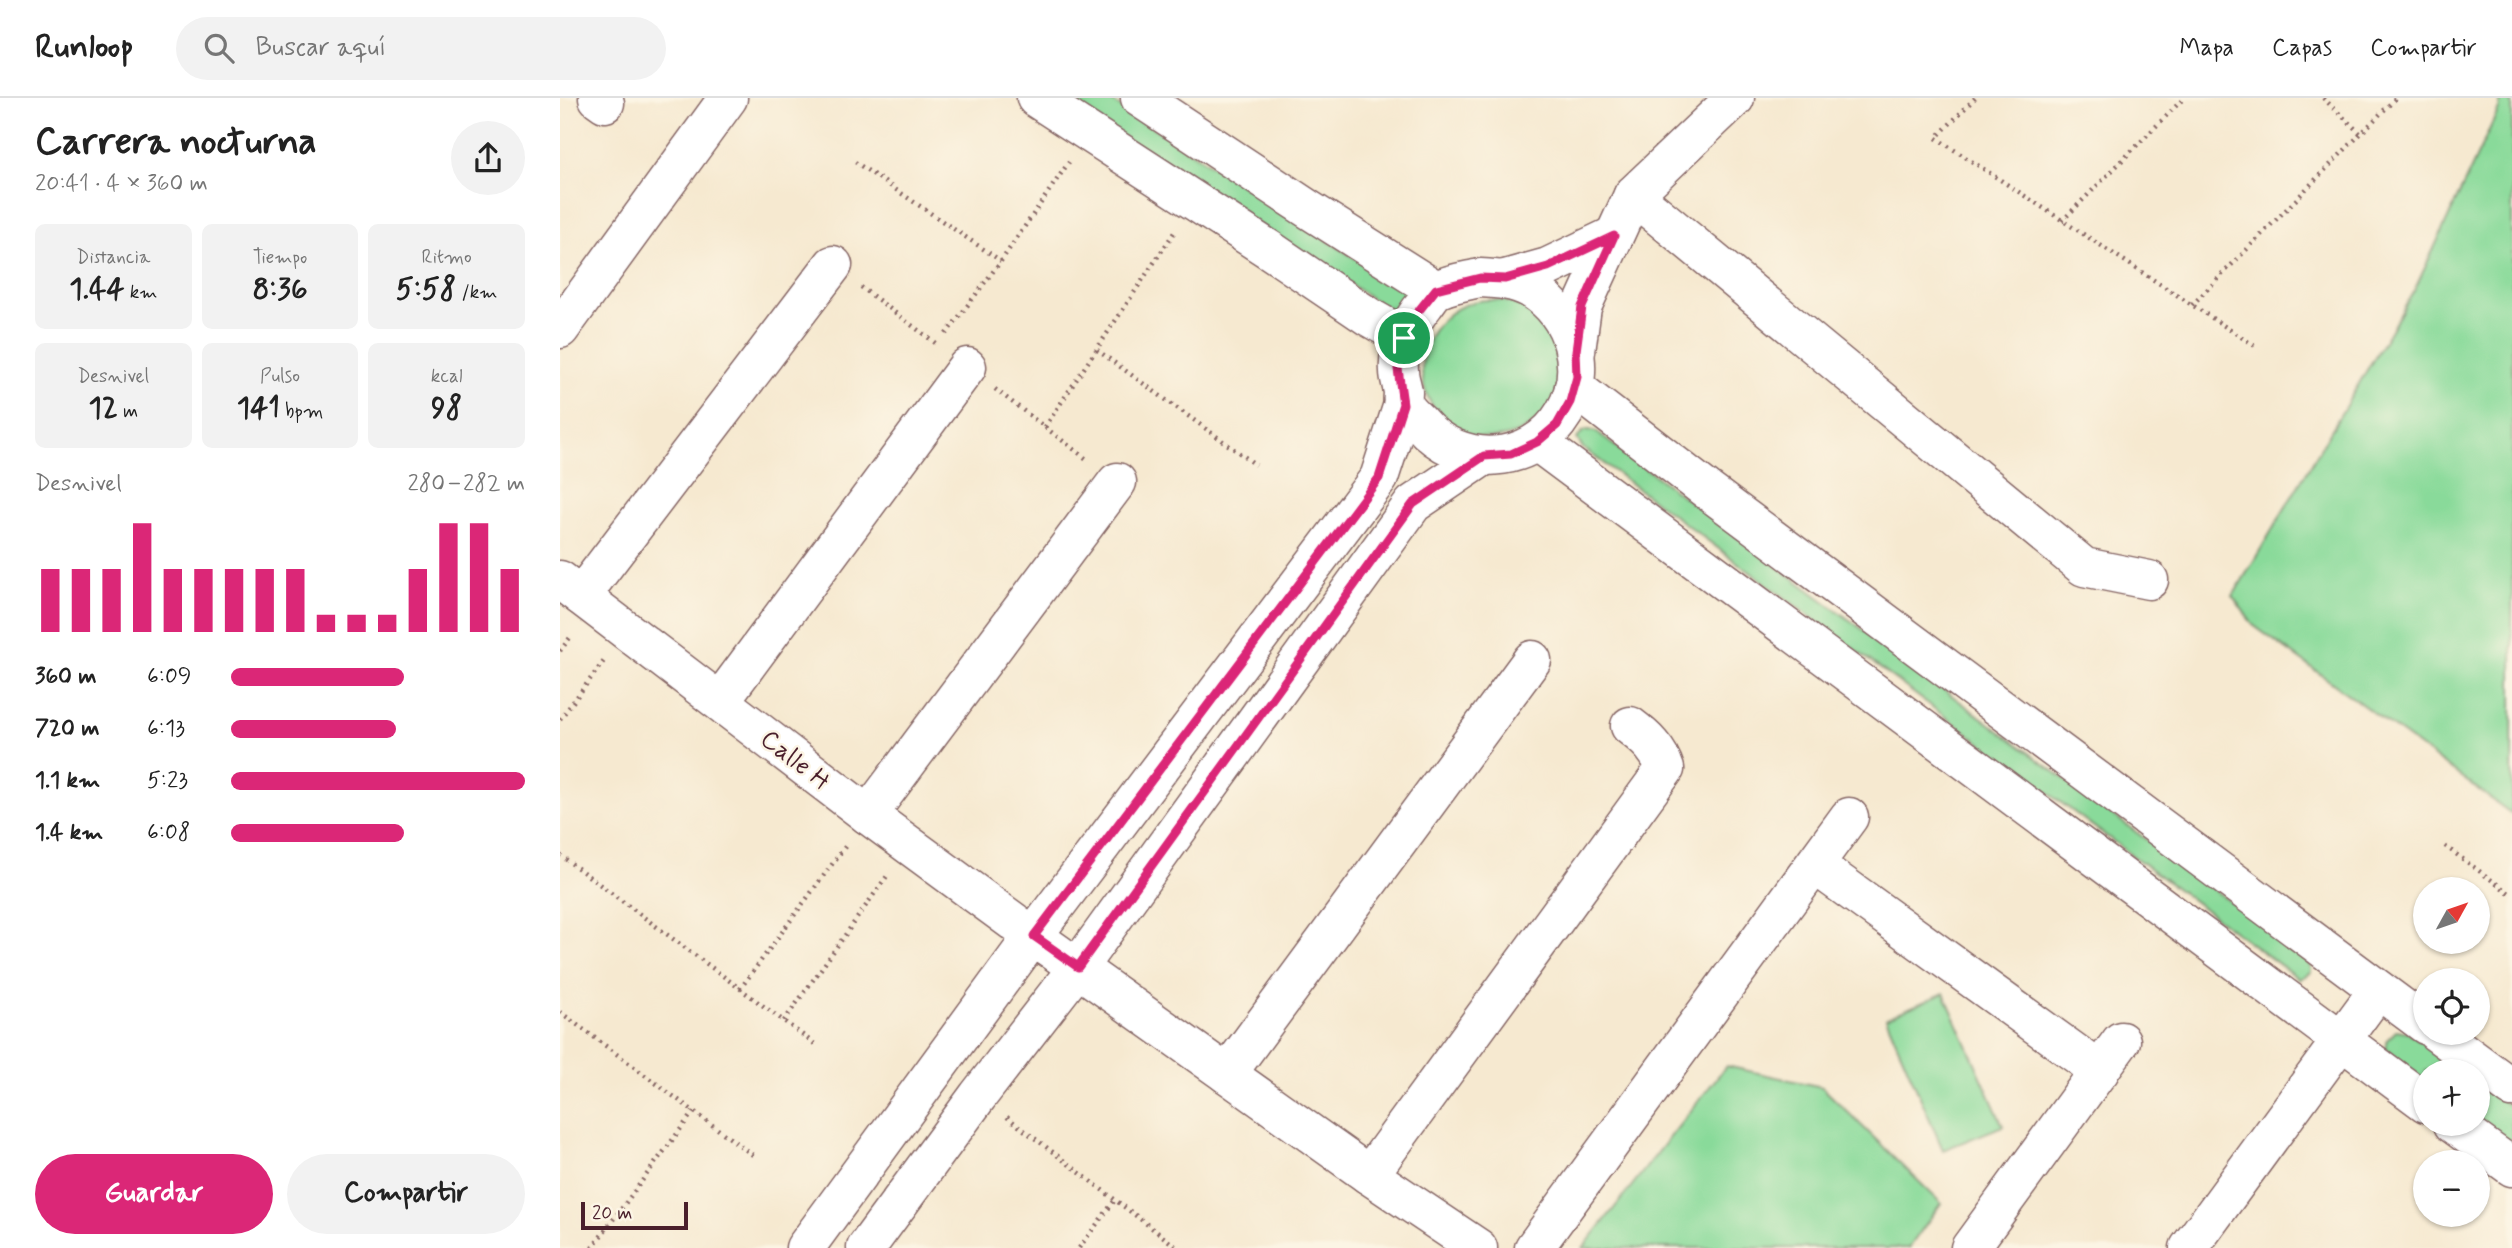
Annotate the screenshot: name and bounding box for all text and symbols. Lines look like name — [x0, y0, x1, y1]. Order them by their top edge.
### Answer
search box — [176, 17, 666, 80]
text: Runloop — [35, 26, 134, 70]
icon: search — [200, 29, 238, 67]
text: Buscar aquí — [256, 31, 386, 65]
text: Mapa — [2179, 33, 2234, 64]
text: Capas — [2272, 33, 2332, 64]
text: Compartir — [2370, 33, 2477, 64]
text: Carrera nocturna — [35, 118, 317, 167]
button: share — [451, 121, 525, 195]
text: 20:41 · 4 × 360 m — [35, 169, 208, 199]
text: Distancia — [76, 245, 150, 270]
text: Tiempo — [253, 245, 307, 270]
text: Ritmo — [422, 245, 472, 270]
text: 1.44 — [69, 270, 125, 309]
text: 8:36 — [252, 270, 308, 309]
text: 5:58 — [396, 270, 456, 309]
text: km — [125, 280, 157, 305]
text: /km — [456, 280, 497, 305]
pin — [1374, 308, 1434, 368]
icon: arrive — [1385, 319, 1423, 357]
text: Desnivel — [77, 364, 149, 389]
text: Pulso — [260, 364, 300, 389]
text: kcal — [431, 364, 463, 389]
text: 12 — [89, 389, 118, 428]
text: 141 — [237, 389, 280, 428]
text: 98 — [431, 389, 462, 428]
text: m — [118, 399, 138, 424]
text: bpm — [280, 399, 323, 424]
text: Desnivel — [35, 469, 122, 499]
text: 280–282 m — [407, 469, 525, 499]
text: 360 m — [35, 662, 96, 692]
text: 6:09 — [147, 662, 191, 692]
text: 720 m — [35, 714, 99, 744]
text: 6:13 — [147, 714, 185, 744]
street label: Calle H — [753, 723, 837, 799]
text: 1.1 km — [35, 766, 100, 796]
text: 5:23 — [147, 766, 188, 796]
text: 1.4 km — [35, 818, 103, 848]
text: 6:08 — [147, 818, 190, 848]
north arrow — [2413, 877, 2490, 954]
map controls — [2413, 877, 2490, 1227]
button: locate — [2413, 968, 2490, 1045]
button: + — [2413, 1059, 2490, 1136]
button: − — [2413, 1150, 2490, 1227]
button: Guardar — [35, 1154, 273, 1234]
button: Compartir — [287, 1154, 525, 1234]
scale bar — [581, 1199, 688, 1231]
text: 20 m — [592, 1201, 632, 1226]

